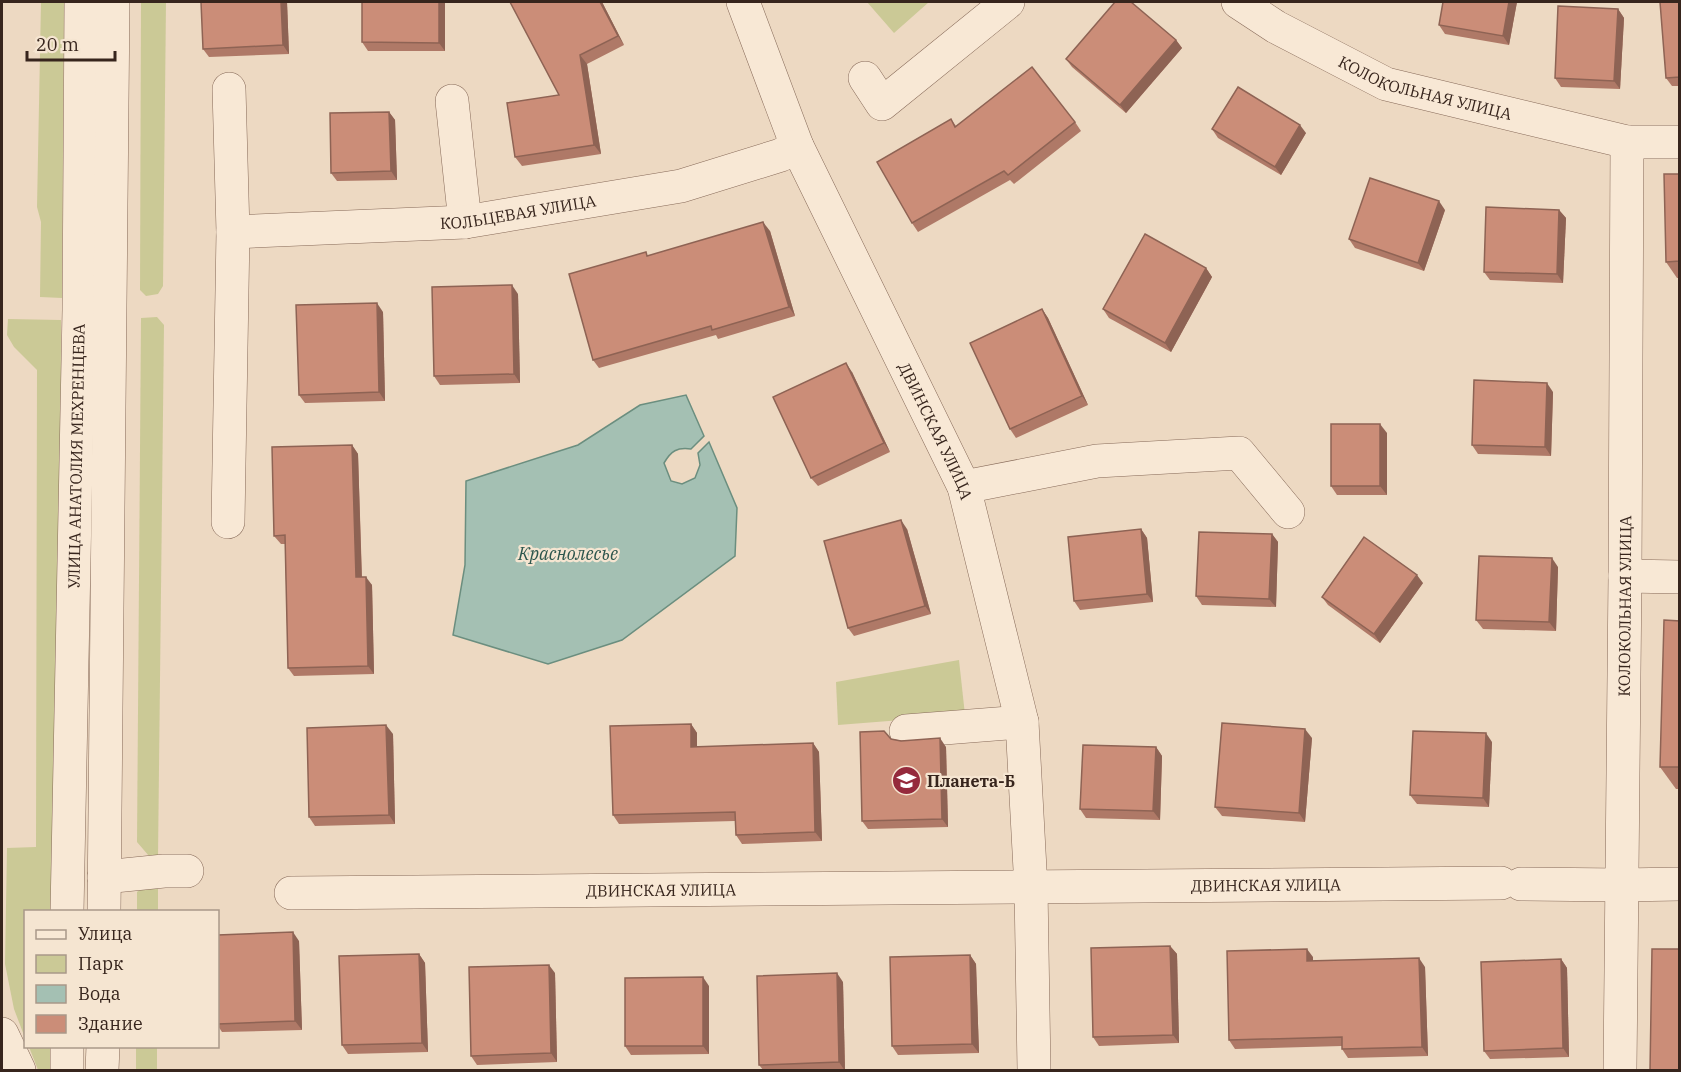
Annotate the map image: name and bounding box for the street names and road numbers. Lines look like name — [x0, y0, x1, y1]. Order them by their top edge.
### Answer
street label: КОЛОКОЛЬНАЯ УЛИЦА — [1335, 51, 1514, 124]
street label: КОЛЬЦЕВАЯ УЛИЦА — [440, 190, 597, 233]
street label: УЛИЦА АНАТОЛИЯ МЕХРЕНЦЕВА — [63, 323, 89, 589]
street label: ДВИНСКАЯ УЛИЦА — [895, 359, 977, 502]
street label: КОЛОКОЛЬНАЯ УЛИЦА — [1614, 515, 1635, 697]
street label: ДВИНСКАЯ УЛИЦА — [1191, 874, 1341, 896]
street label: ДВИНСКАЯ УЛИЦА — [586, 879, 736, 901]

